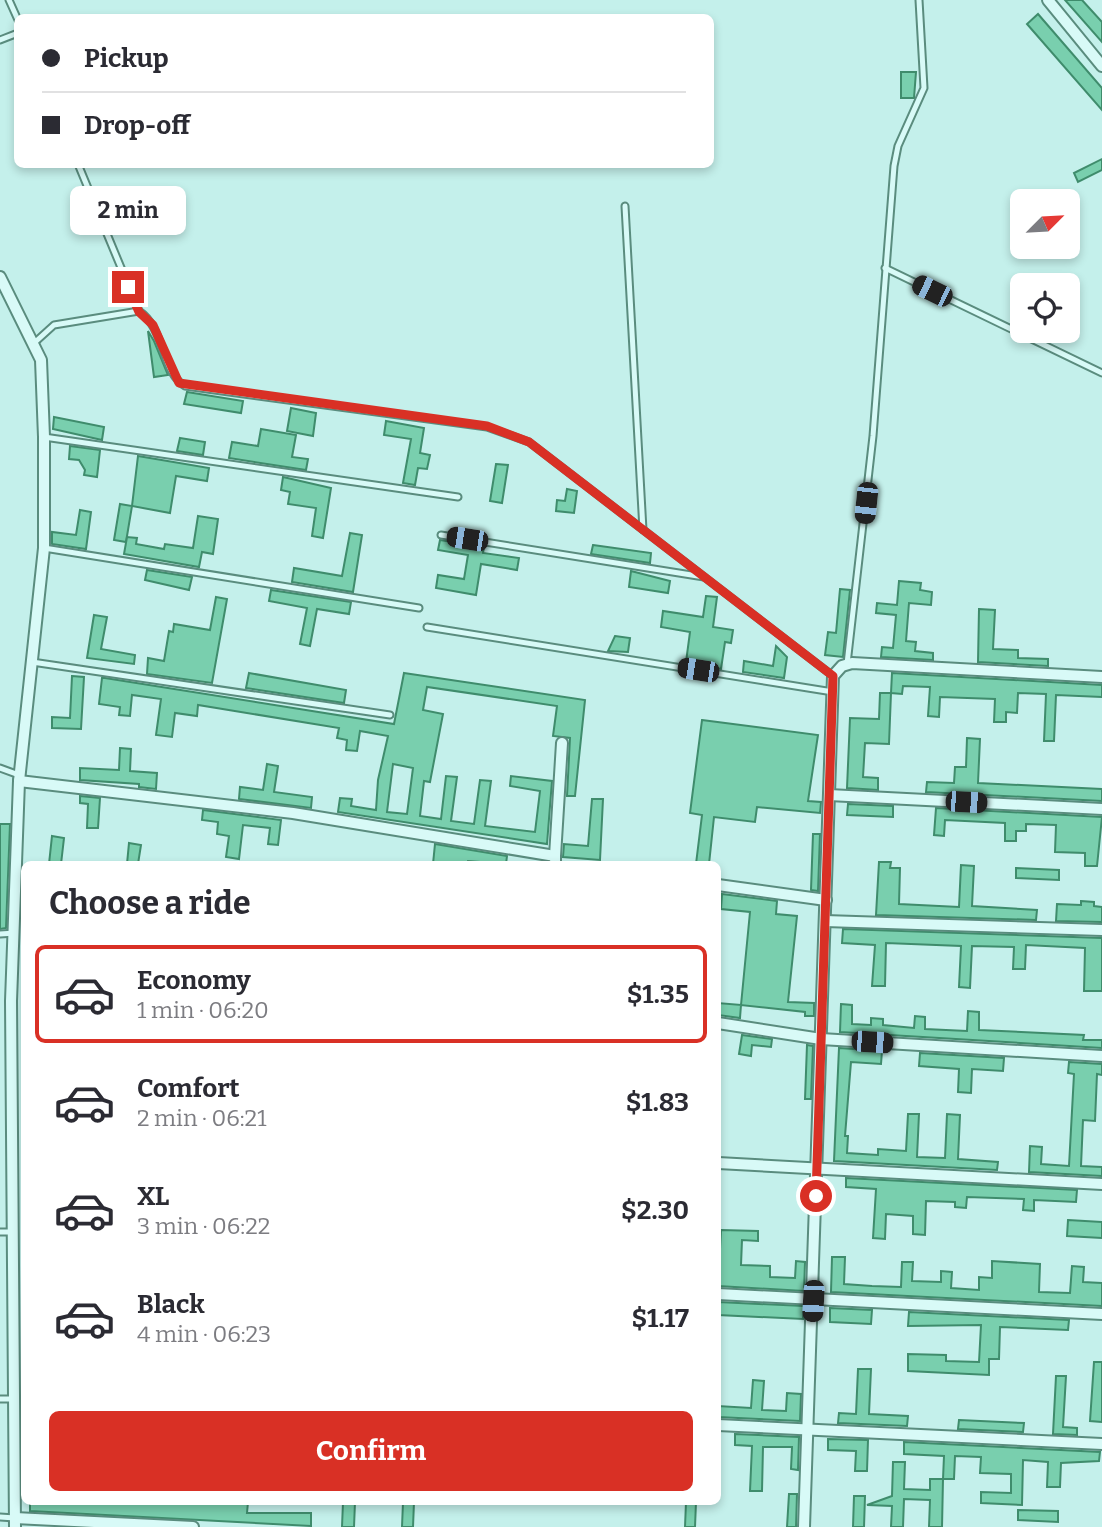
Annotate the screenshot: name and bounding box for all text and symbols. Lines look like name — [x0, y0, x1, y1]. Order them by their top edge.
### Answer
text: Pickup — [84, 43, 169, 74]
text: Drop-off — [84, 110, 190, 141]
callout: 2 min — [70, 186, 186, 234]
north arrow — [1010, 189, 1080, 259]
map controls — [1010, 189, 1080, 343]
text: 2 min — [97, 196, 159, 224]
route end — [112, 271, 144, 303]
car — [909, 272, 956, 310]
button: locate — [1010, 273, 1080, 343]
car — [854, 481, 879, 525]
car — [445, 525, 490, 553]
car — [676, 656, 721, 684]
car — [945, 790, 988, 814]
text: Choose a ride — [49, 884, 250, 922]
icon: car — [53, 963, 116, 1026]
text: Economy — [137, 965, 251, 996]
text: $1.35 — [627, 979, 689, 1010]
text: 1 min · 06:20 — [137, 996, 269, 1024]
car — [851, 1030, 894, 1054]
icon: car — [53, 1071, 116, 1134]
text: Comfort — [137, 1073, 240, 1104]
text: $1.83 — [626, 1087, 689, 1118]
text: 2 min · 06:21 — [137, 1104, 266, 1132]
icon: car — [53, 1179, 116, 1242]
route start — [800, 1180, 832, 1212]
text: XL — [137, 1181, 169, 1212]
text: $2.30 — [621, 1195, 689, 1226]
text: 3 min · 06:22 — [137, 1212, 270, 1240]
car — [802, 1279, 825, 1323]
icon: car — [53, 1287, 116, 1350]
text: Black — [137, 1289, 205, 1320]
text: $1.17 — [631, 1303, 689, 1334]
text: 4 min · 06:23 — [137, 1320, 271, 1348]
button: Confirm — [49, 1411, 693, 1491]

